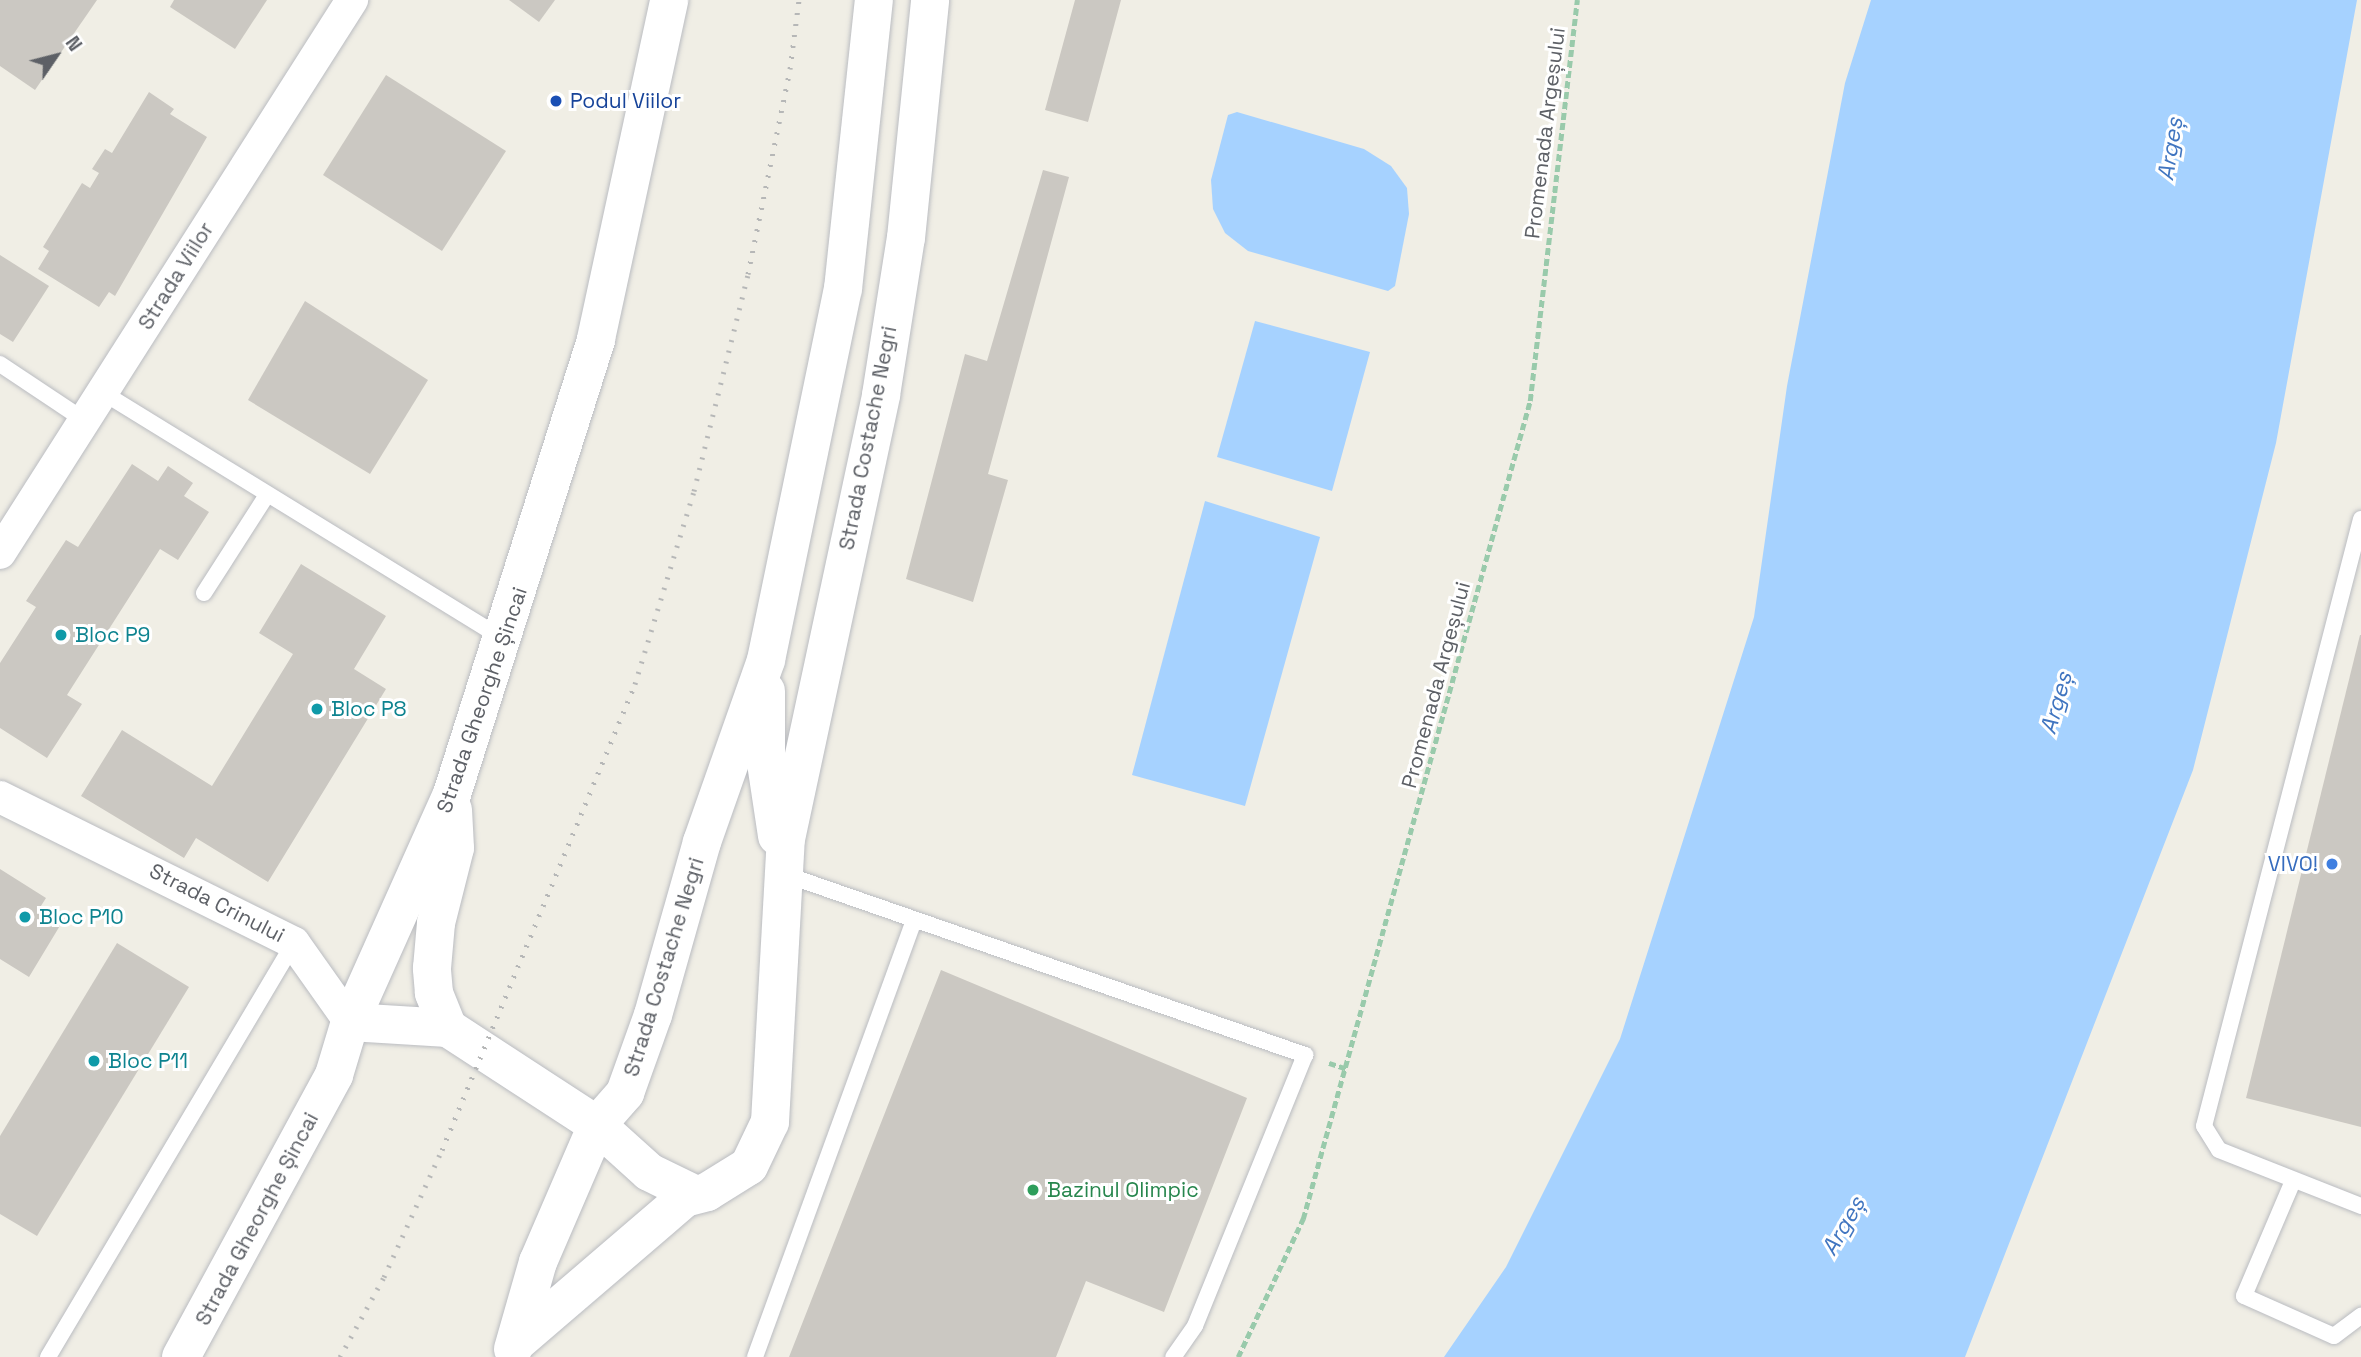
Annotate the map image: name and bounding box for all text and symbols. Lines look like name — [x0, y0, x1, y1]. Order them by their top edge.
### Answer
north arrow — [21, 21, 91, 91]
street label: Promenada Argeșului — [1520, 26, 1570, 240]
text: N — [60, 31, 87, 56]
place label: Podul Viilor — [570, 88, 682, 114]
marker: Podul Viilor — [548, 93, 564, 109]
water label: Argeș — [2151, 116, 2189, 182]
street label: Strada Viilor — [133, 218, 219, 334]
street label: Strada Costache Negri — [834, 324, 902, 552]
street label: Promenada Argeșului — [1396, 579, 1476, 791]
street label: Strada Gheorghe Șincai — [431, 584, 533, 816]
place label: Bloc P9 — [75, 622, 150, 648]
marker: Bloc P9 — [53, 627, 69, 643]
water label: Argeș — [2034, 669, 2078, 737]
place label: Bloc P8 — [331, 696, 407, 722]
marker: Bloc P8 — [309, 701, 325, 717]
place label: VIVO! — [2268, 851, 2318, 877]
street label: Strada Costache Negri — [619, 854, 709, 1080]
marker: VIVO! — [2324, 856, 2340, 872]
street label: Strada Crinului — [145, 858, 289, 948]
place label: Bloc P10 — [39, 904, 124, 930]
marker: Bloc P10 — [17, 909, 33, 925]
place label: Bloc P11 — [108, 1048, 188, 1074]
marker: Bloc P11 — [86, 1053, 102, 1069]
street label: Strada Gheorghe Șincai — [190, 1108, 324, 1330]
place label: Bazinul Olimpic — [1047, 1177, 1199, 1203]
marker: Bazinul Olimpic — [1025, 1182, 1041, 1198]
water label: Argeș — [1815, 1192, 1871, 1260]

